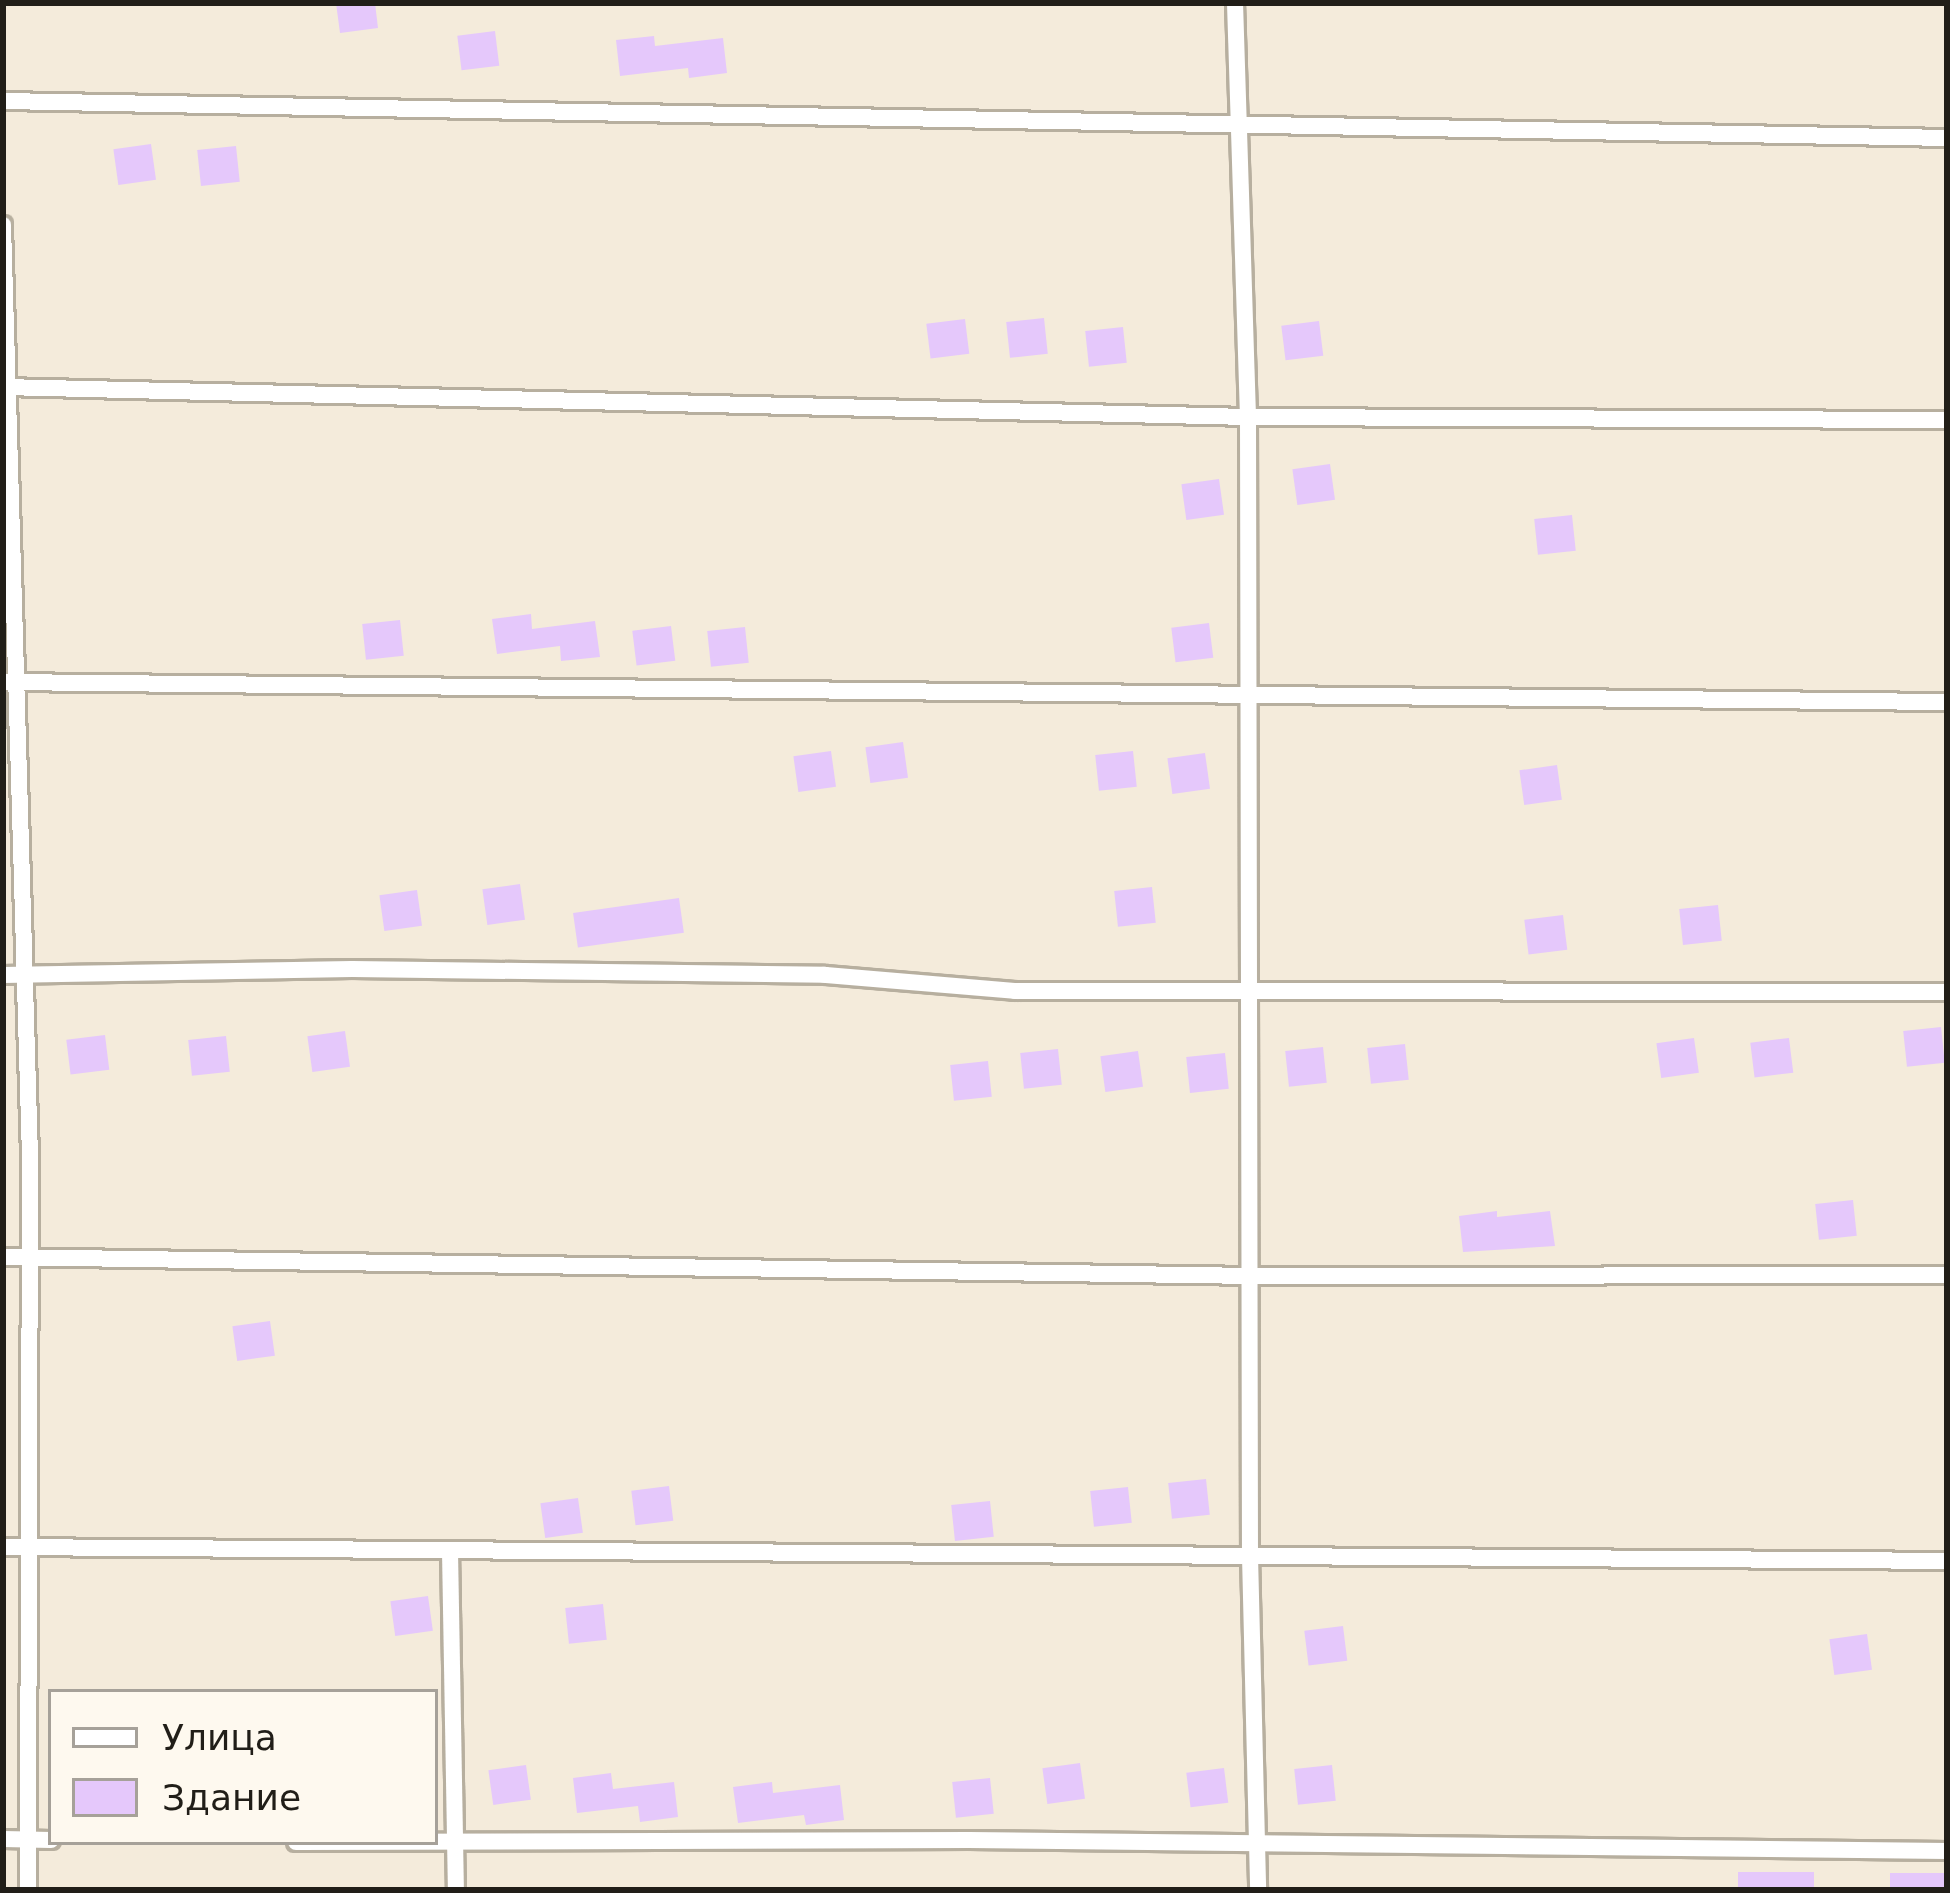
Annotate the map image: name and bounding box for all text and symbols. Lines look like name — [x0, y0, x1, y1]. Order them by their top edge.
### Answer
legend — [48, 1689, 438, 1845]
text: Улица — [162, 1717, 277, 1758]
text: Здание — [162, 1777, 301, 1818]

